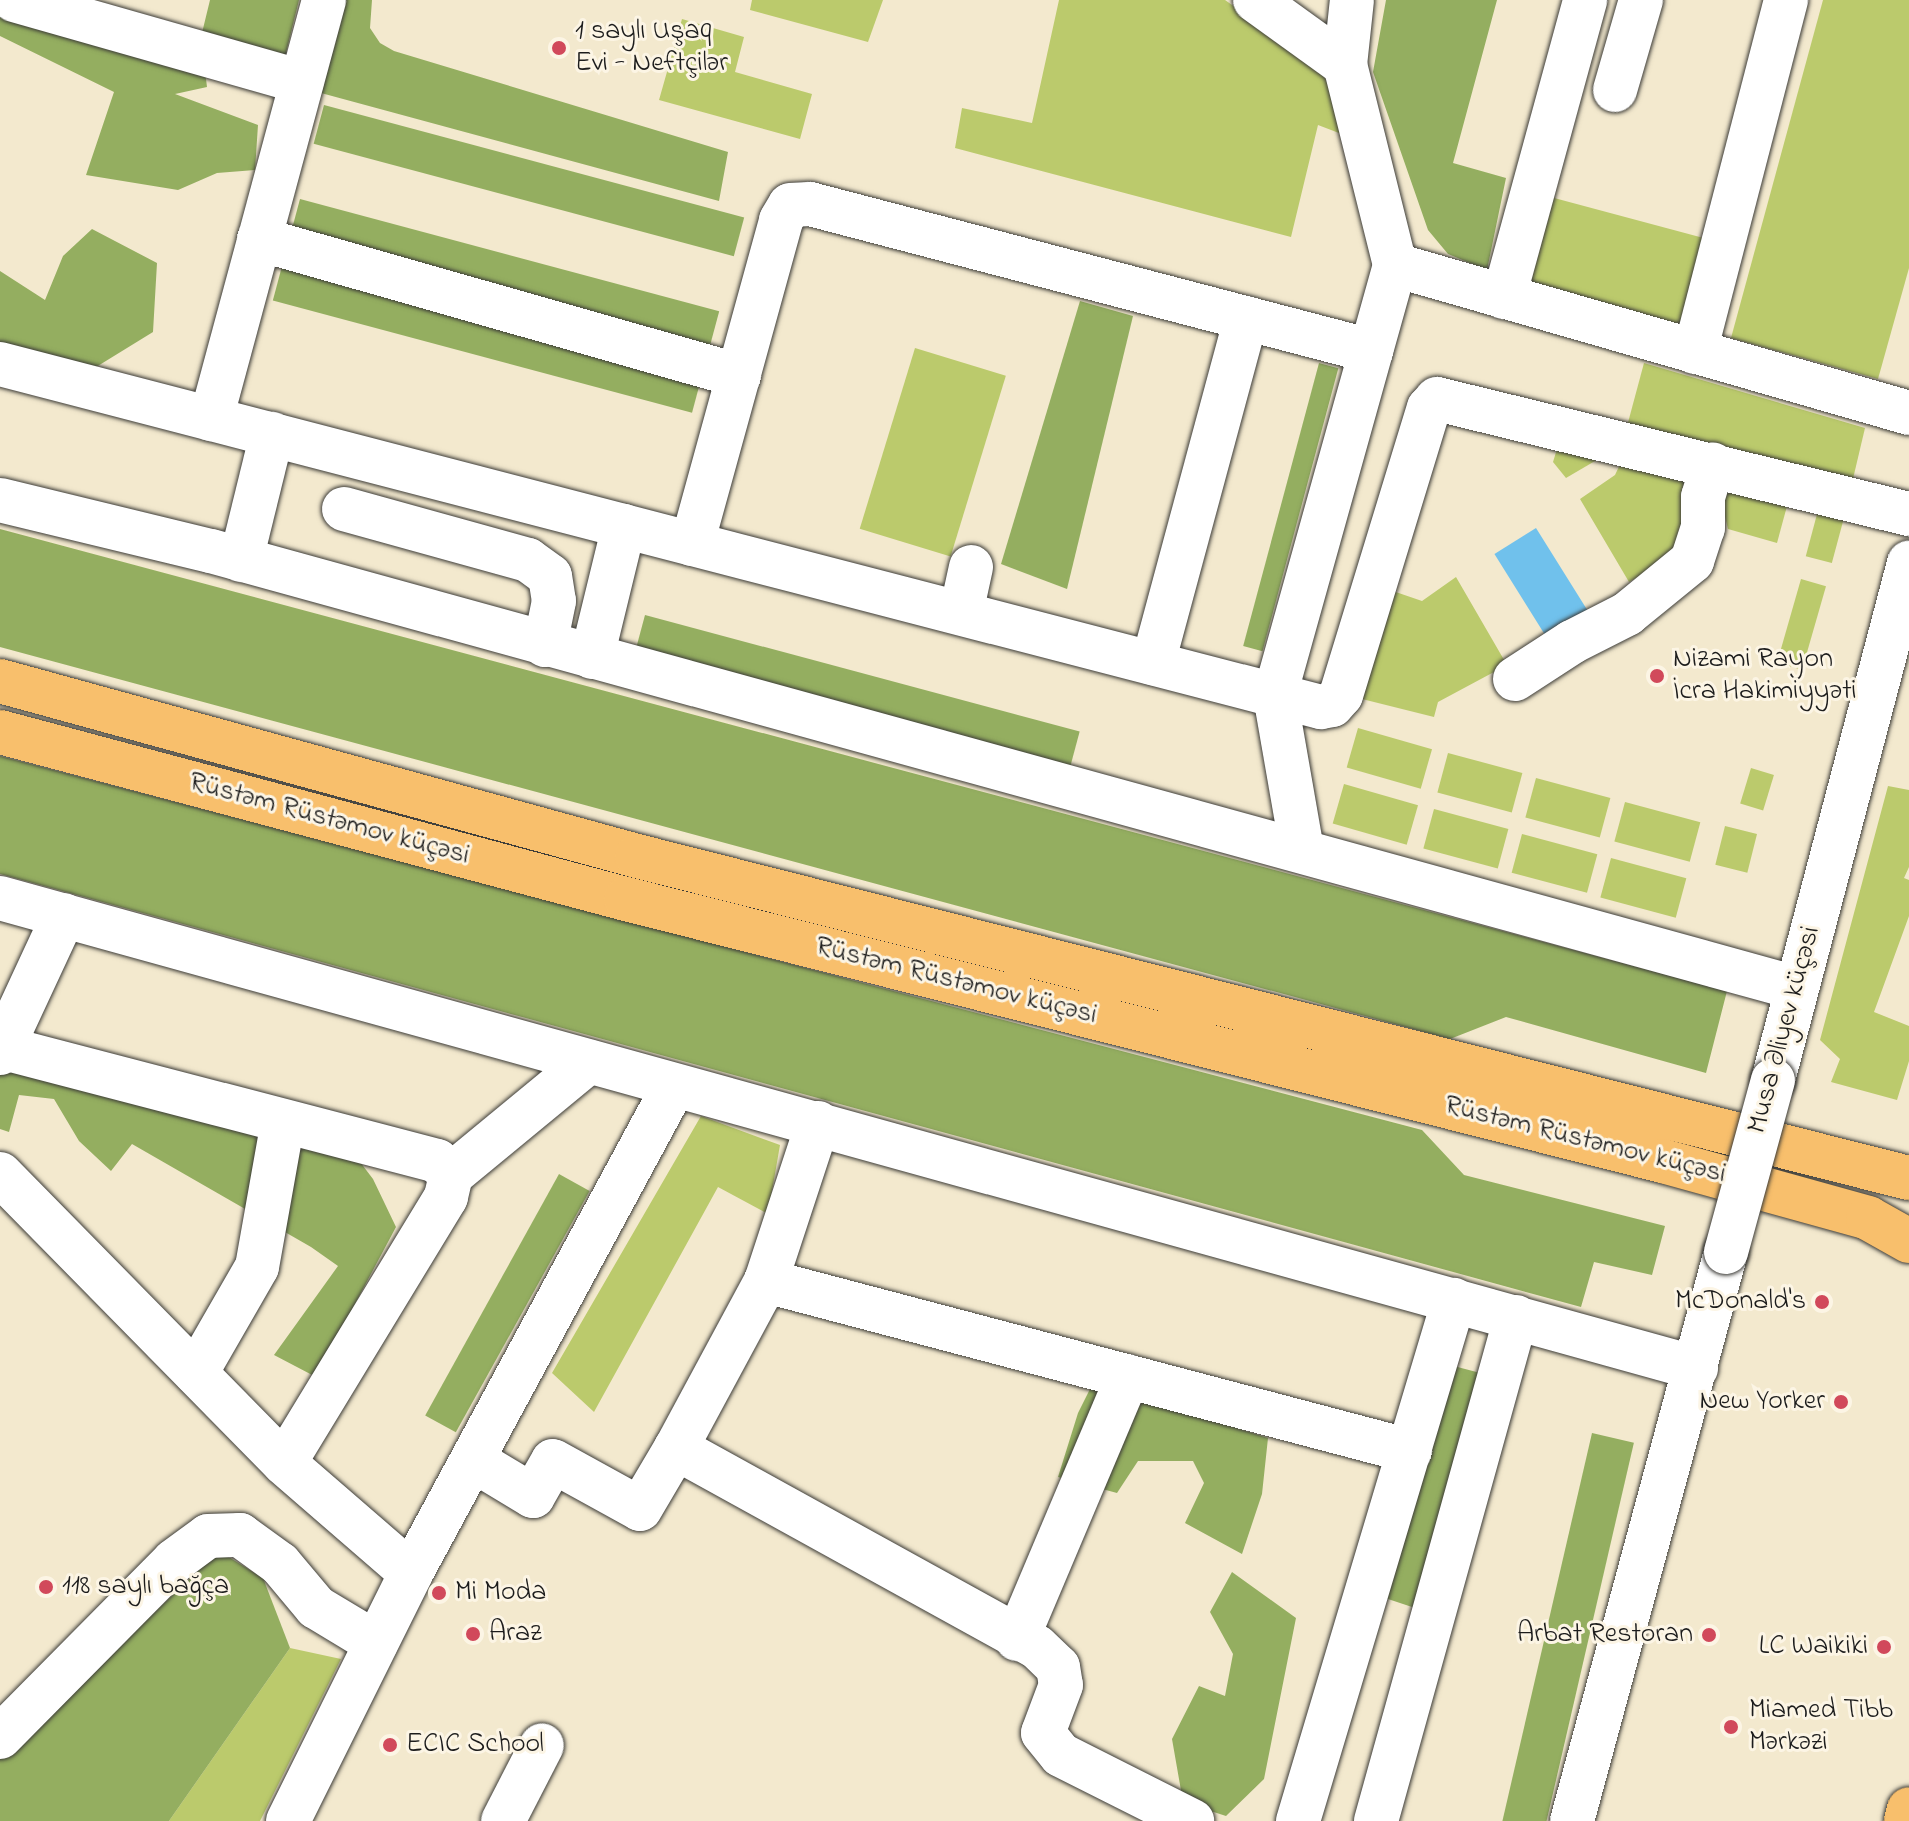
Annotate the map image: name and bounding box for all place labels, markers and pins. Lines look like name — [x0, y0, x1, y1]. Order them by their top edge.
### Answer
place label: 1 saylı Uşaq Evi - Neftçilər — [575, 15, 728, 81]
marker: 1 saylı Uşaq Evi - Neftçilər — [550, 39, 568, 57]
place label: Nizami Rayon İcra Hakimiyyəti — [1673, 643, 1857, 709]
marker: Nizami Rayon İcra Hakimiyyəti — [1648, 667, 1666, 685]
place label: McDonald's — [1675, 1285, 1806, 1319]
marker: McDonald's — [1813, 1293, 1831, 1311]
place label: New Yorker — [1699, 1385, 1825, 1419]
marker: New Yorker — [1832, 1393, 1850, 1411]
place label: 118 saylı bağça — [62, 1570, 229, 1604]
place label: Mi Moda — [455, 1576, 546, 1610]
marker: 118 saylı bağça — [37, 1578, 55, 1596]
marker: Mi Moda — [430, 1584, 448, 1602]
place label: Araz — [489, 1617, 542, 1651]
place label: Arbat Restoran — [1517, 1618, 1693, 1652]
marker: Araz — [464, 1625, 482, 1643]
marker: Arbat Restoran — [1700, 1626, 1718, 1644]
place label: LC Waikiki — [1759, 1630, 1868, 1664]
marker: LC Waikiki — [1875, 1638, 1893, 1656]
place label: Miamed Tibb Mərkəzi — [1749, 1694, 1893, 1760]
marker: Miamed Tibb Mərkəzi — [1720, 1716, 1742, 1738]
place label: ECIC School — [406, 1728, 544, 1762]
marker: ECIC School — [381, 1736, 399, 1754]

